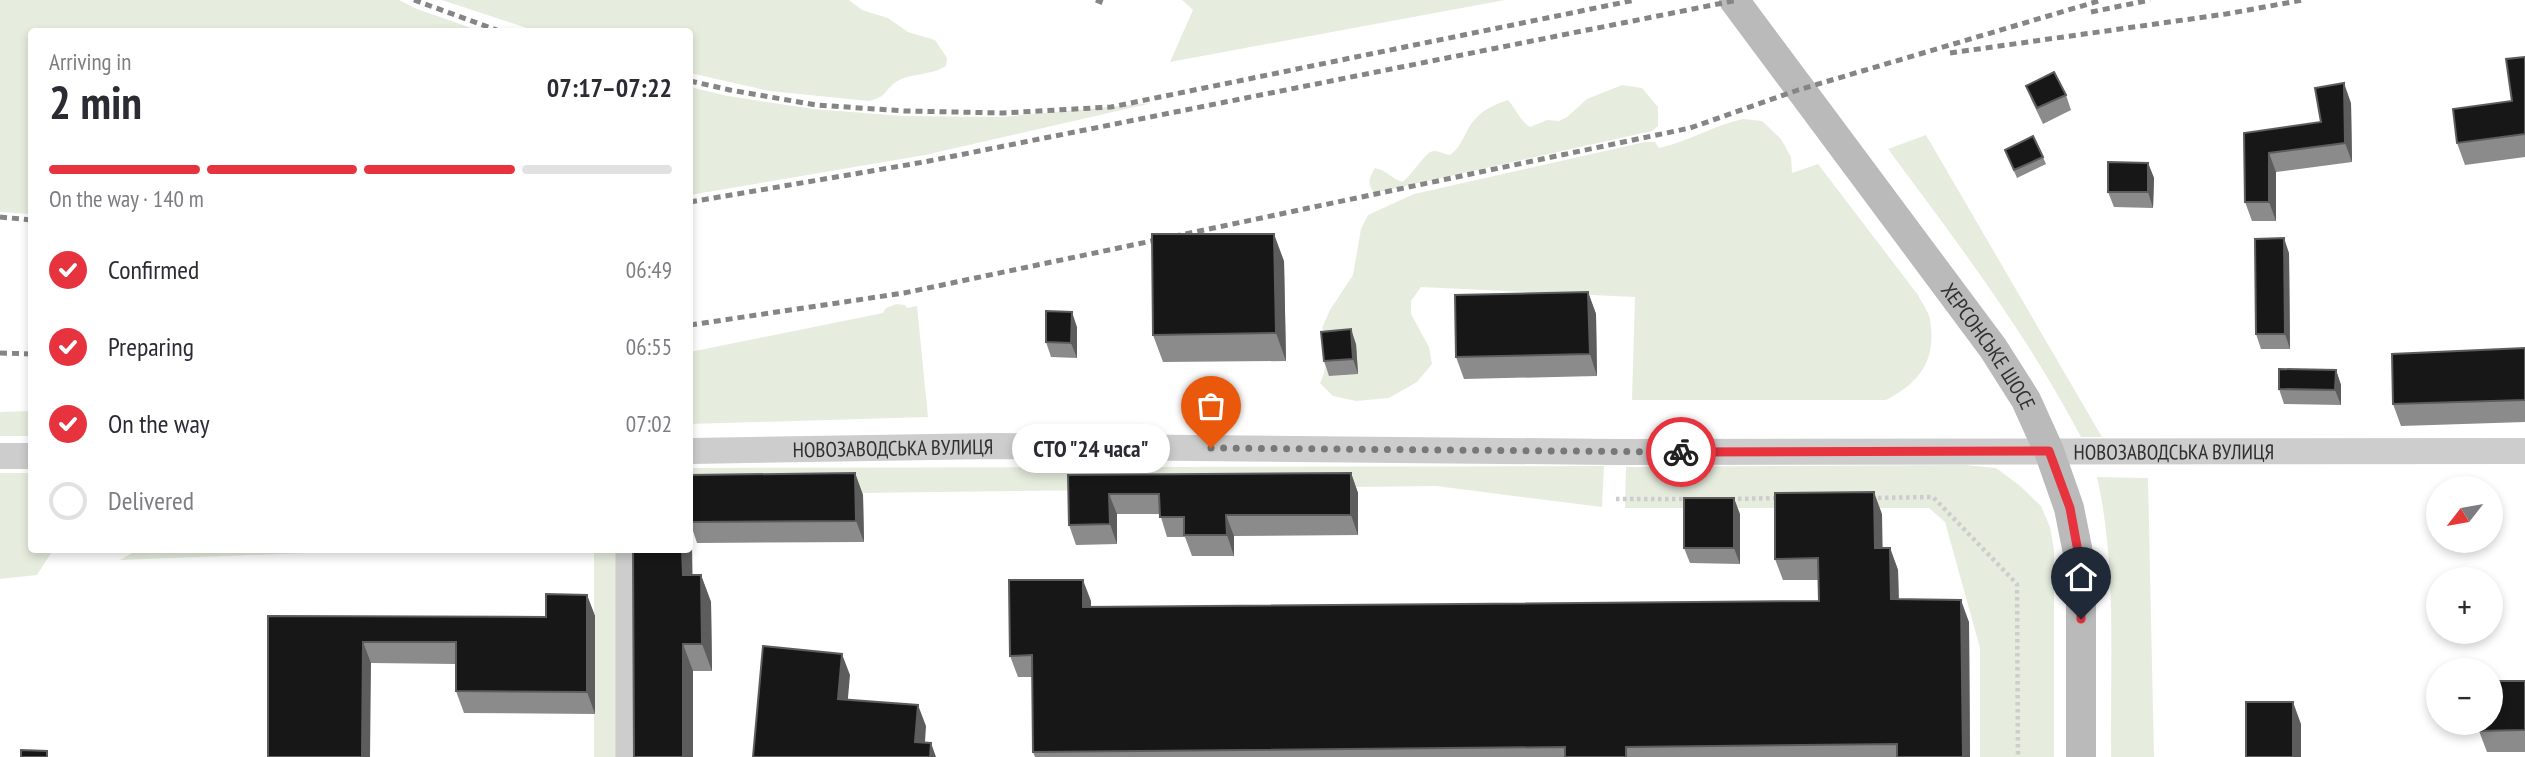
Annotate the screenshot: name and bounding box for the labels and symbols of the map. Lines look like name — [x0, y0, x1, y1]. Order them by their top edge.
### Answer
street label: ХЕРСОНСЬКЕ ШОСЕ — [1936, 277, 2042, 414]
pin — [1181, 376, 1241, 448]
courier — [1646, 417, 1716, 487]
callout: СТО "24 часа" — [1012, 424, 1169, 472]
street label: НОВОЗАВОДСЬКА ВУЛИЦЯ — [792, 433, 994, 463]
street label: НОВОЗАВОДСЬКА ВУЛИЦЯ — [2074, 438, 2274, 465]
north arrow — [2426, 476, 2502, 553]
pin — [2051, 547, 2111, 619]

